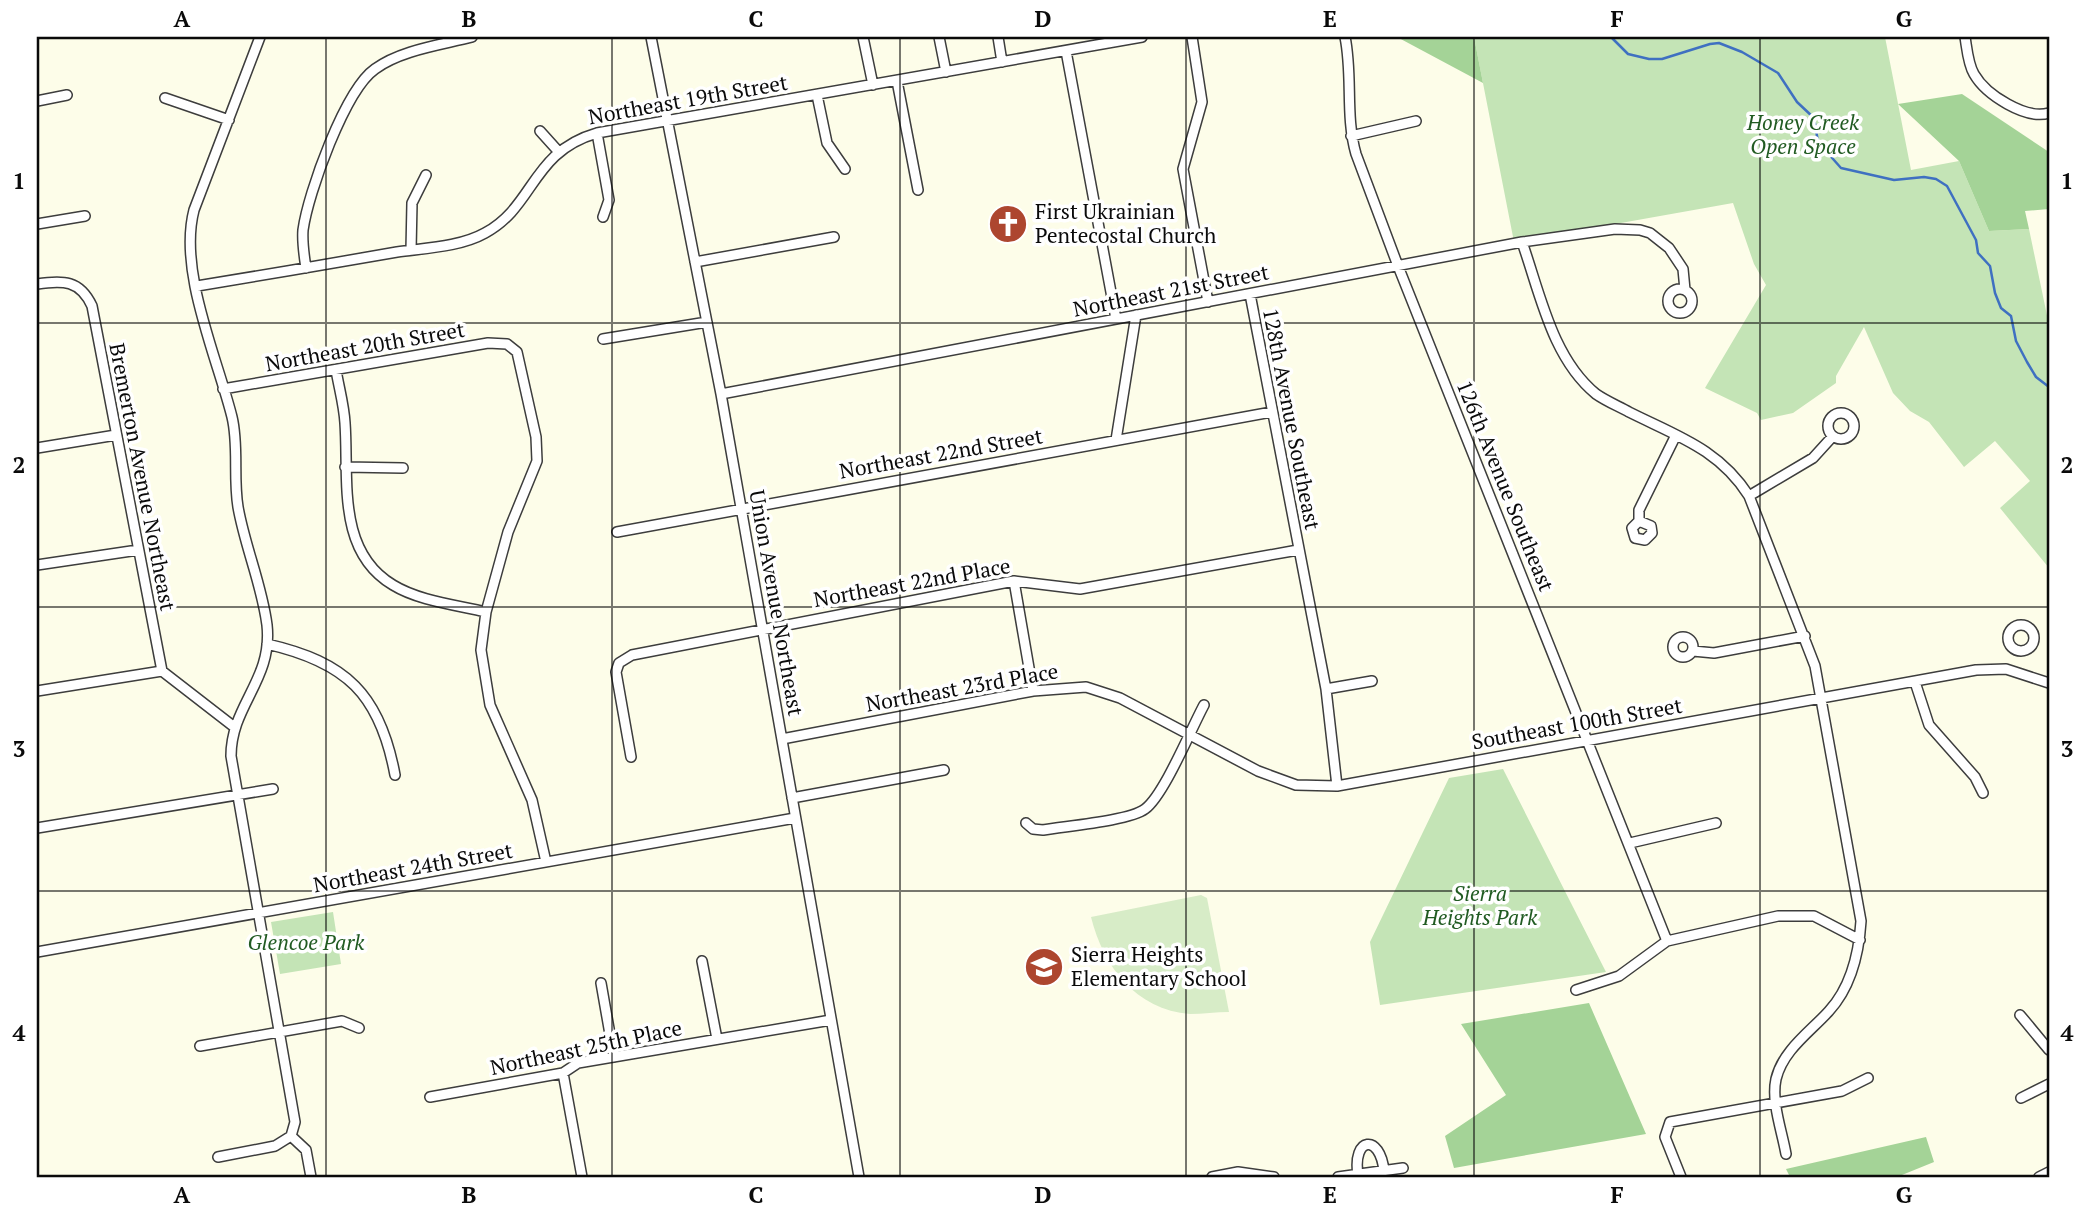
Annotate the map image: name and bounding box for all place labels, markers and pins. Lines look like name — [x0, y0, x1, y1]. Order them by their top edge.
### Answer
place label: First Ukrainian Pentecostal Church — [1035, 197, 1216, 249]
church icon: First Ukrainian Pentecostal Church — [987, 203, 1029, 245]
place label: Sierra Heights Elementary School — [1071, 940, 1247, 992]
school or university icon: Sierra Heights Elementary School — [1023, 946, 1065, 988]

